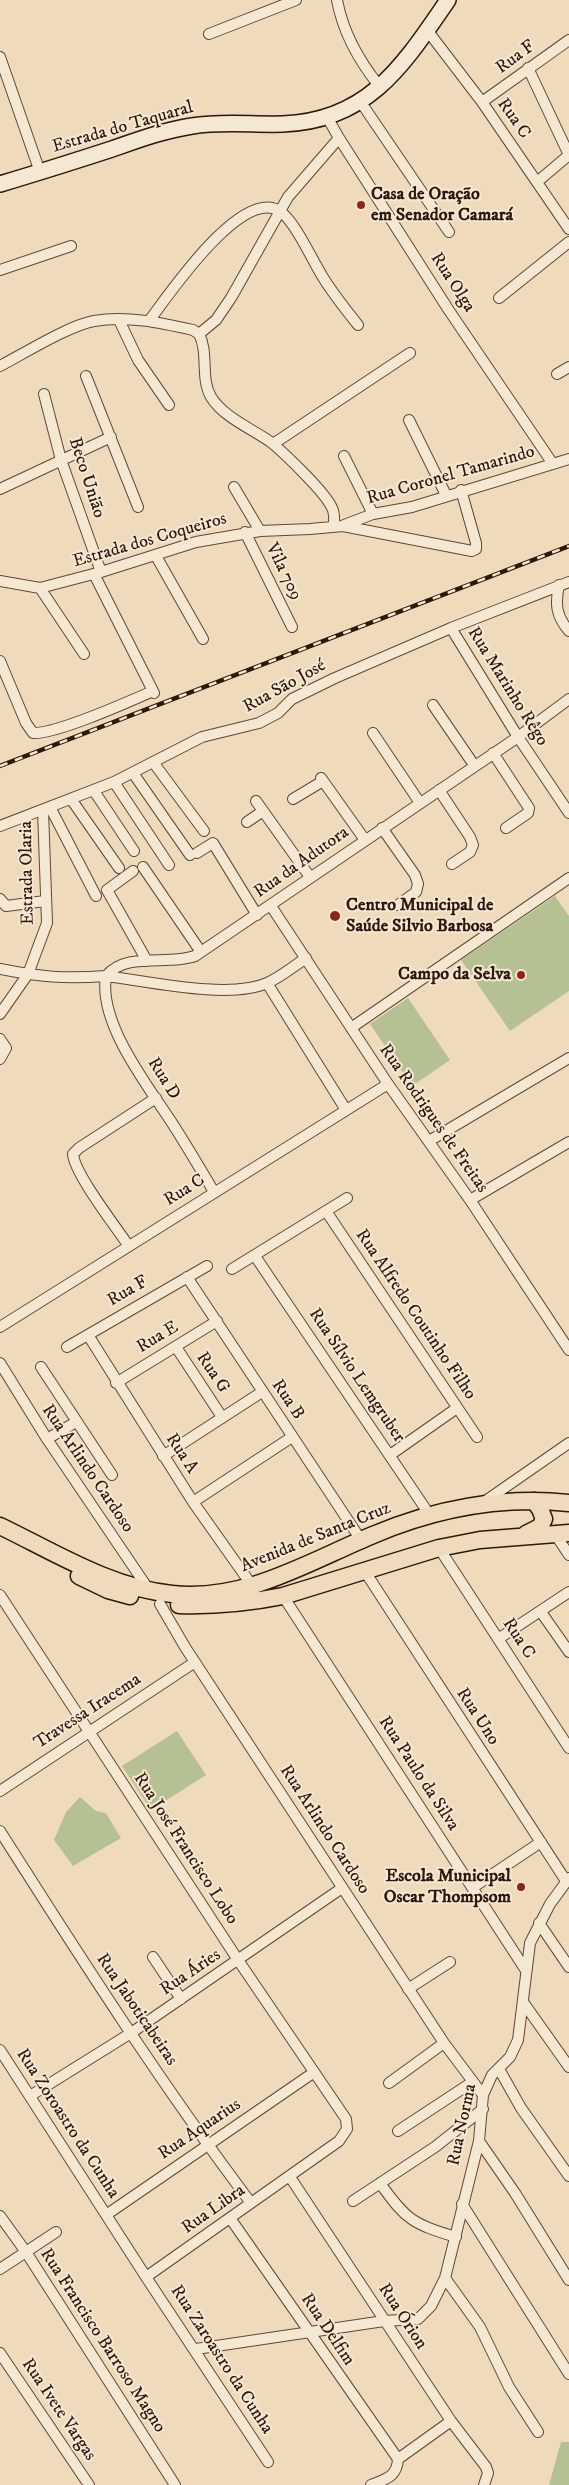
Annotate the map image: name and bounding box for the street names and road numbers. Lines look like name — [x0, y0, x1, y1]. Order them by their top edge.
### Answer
street label: Rua F — [492, 37, 540, 79]
street label: Rua C — [491, 95, 535, 143]
street label: Estrada do Taquaral — [50, 98, 196, 158]
street label: Rua Olga — [425, 249, 479, 317]
street label: Beco União — [63, 435, 109, 521]
street label: Rua Coronel Tamarindo — [365, 442, 537, 510]
street label: Estrada dos Coqueiros — [71, 509, 229, 573]
street label: Vila 709 — [260, 540, 306, 604]
street label: Rua Marinho Rêgo — [462, 624, 552, 750]
street label: Rua São José — [240, 656, 330, 718]
street label: Estrada Olaria — [16, 821, 40, 925]
street label: Rua da Adutora — [251, 822, 353, 904]
street label: Rua Rodrigues de Freitas — [374, 1041, 492, 1197]
street label: Rua D — [142, 1054, 184, 1104]
street label: Rua C — [161, 1170, 209, 1212]
street label: Rua Alfredo Coutinho Filho — [350, 1226, 480, 1404]
street label: Rua F — [104, 1272, 152, 1312]
street label: Rua Sílvio Lemgruber — [303, 1305, 409, 1447]
street label: Rua E — [133, 1317, 183, 1359]
street label: Rua G — [191, 1348, 233, 1398]
street label: Rua B — [266, 1376, 308, 1424]
street label: Rua Arlindo Cardoso — [36, 1401, 138, 1537]
street label: Rua A — [160, 1430, 202, 1478]
street label: Avenida de Santa Cruz — [238, 1498, 394, 1578]
street label: Rua C — [497, 1615, 539, 1663]
street label: Travessa Iracema — [31, 1669, 145, 1755]
street label: Rua Uno — [451, 1684, 503, 1750]
street label: Rua Paulo da Silva — [373, 1713, 463, 1835]
street label: Rua Arlindo Cardoso — [274, 1761, 374, 1899]
street label: Rua José Francisco Lobo — [128, 1769, 242, 1929]
street label: Rua Áries — [157, 1945, 225, 2001]
street label: Rua Jaboticabeiras — [91, 1950, 181, 2070]
street label: Rua Zoroastro da Cunha — [10, 2045, 124, 2203]
street label: Rua Norma — [444, 2082, 482, 2168]
street label: Rua Aquarius — [155, 2095, 245, 2165]
street label: Rua Libra — [178, 2180, 250, 2240]
street label: Rua Francisco Barroso Magno — [34, 2245, 170, 2437]
street label: Rua Órion — [373, 2280, 431, 2354]
street label: Rua Zaroastro da Cunha — [165, 2281, 277, 2439]
street label: Rua Delfim — [295, 2290, 359, 2370]
street label: Rua Ivete Vargas — [16, 2355, 100, 2465]

